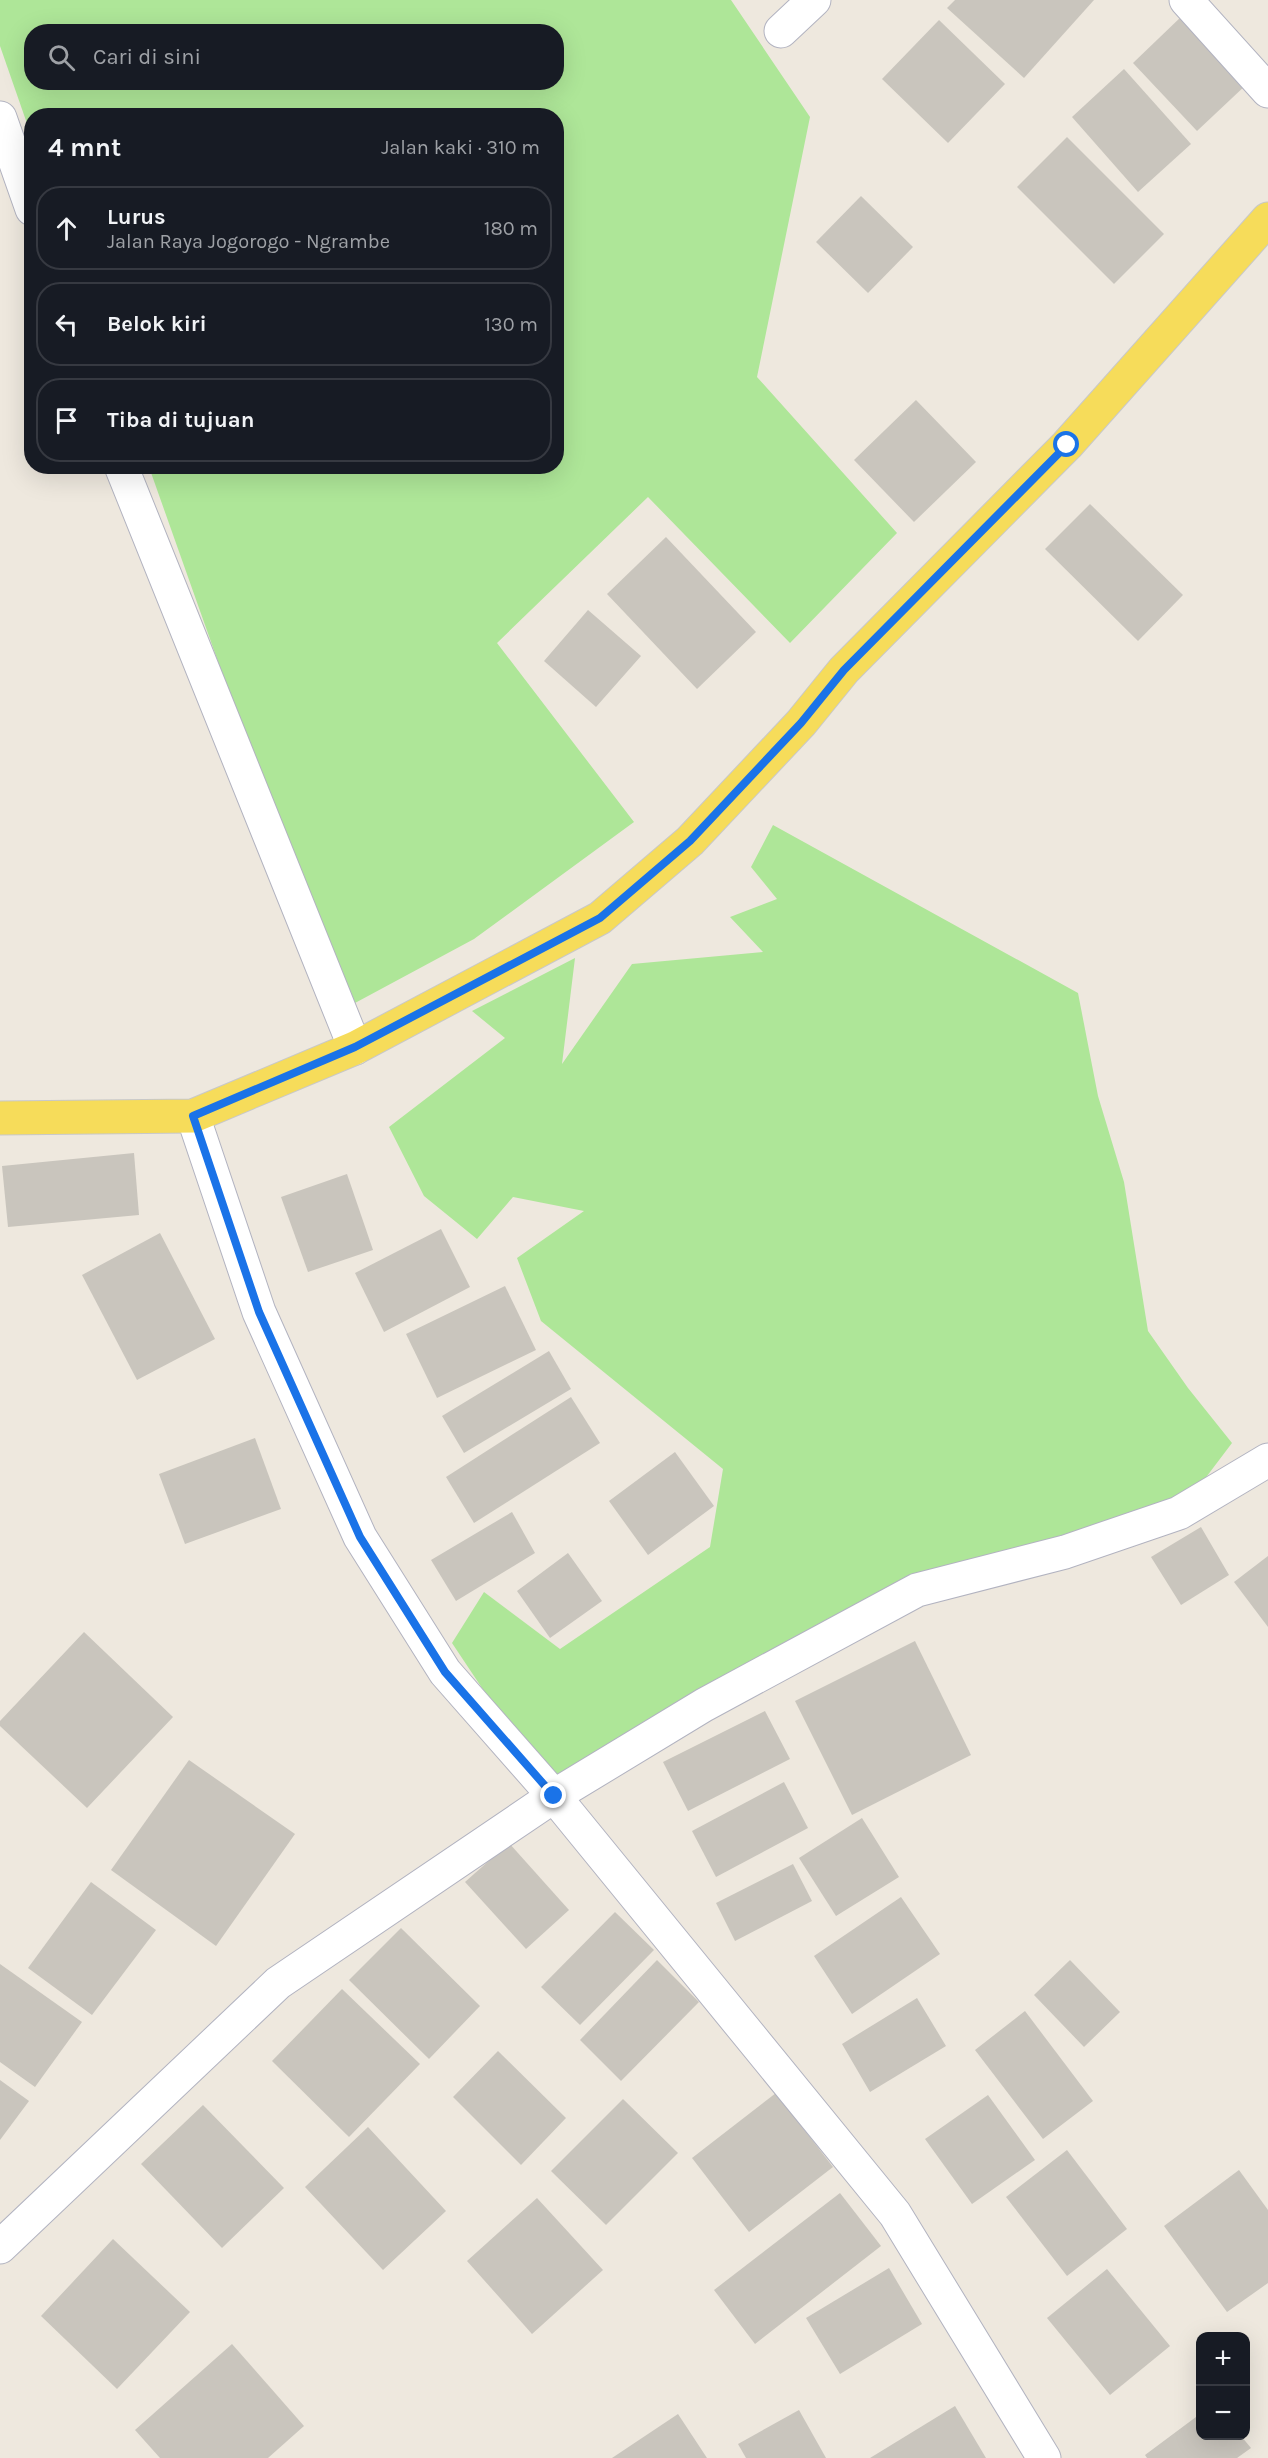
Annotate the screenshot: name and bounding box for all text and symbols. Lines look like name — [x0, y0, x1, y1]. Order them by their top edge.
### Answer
search box — [24, 24, 564, 90]
icon: search — [45, 41, 78, 74]
text: Cari di sini — [93, 44, 201, 70]
text: 4 mnt — [48, 132, 121, 163]
text: Jalan kaki · 310 m — [381, 136, 540, 159]
text: Lurus — [107, 204, 166, 230]
icon: ahead — [50, 212, 83, 245]
text: 180 m — [484, 217, 538, 240]
text: Jalan Raya Jogorogo - Ngrambe — [107, 230, 390, 253]
icon: left — [50, 308, 83, 341]
text: Belok kiri — [107, 311, 207, 337]
text: 130 m — [484, 313, 538, 336]
icon: arrive — [50, 404, 83, 437]
text: Tiba di tujuan — [107, 407, 254, 433]
route start — [1053, 431, 1079, 457]
route end — [540, 1782, 566, 1808]
map controls — [1196, 2332, 1250, 2440]
button: + — [1196, 2332, 1250, 2386]
button: − — [1196, 2386, 1250, 2440]

